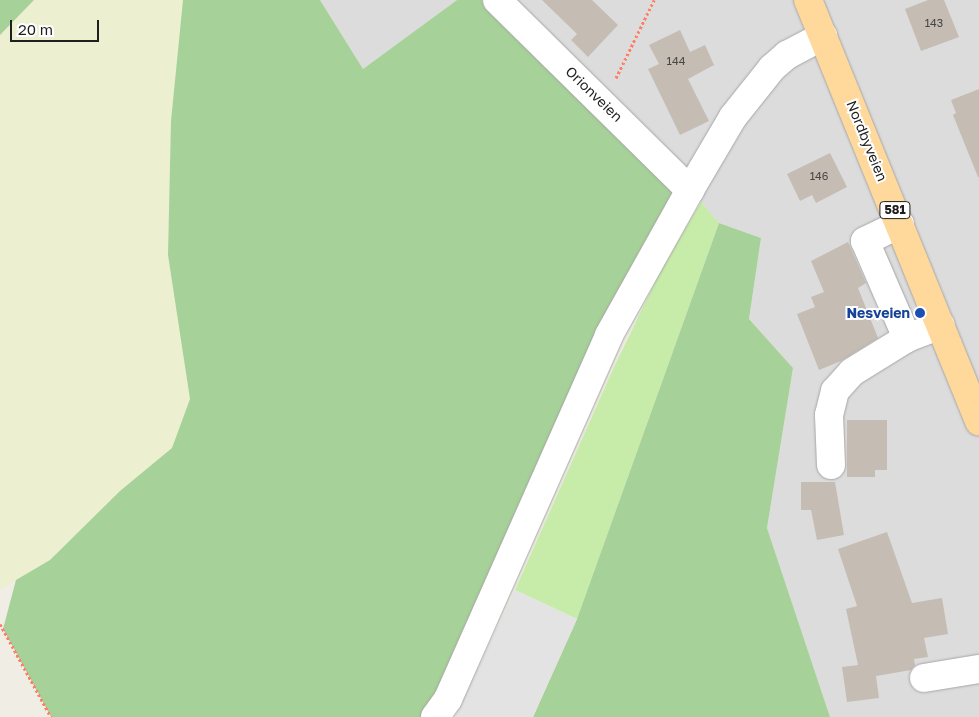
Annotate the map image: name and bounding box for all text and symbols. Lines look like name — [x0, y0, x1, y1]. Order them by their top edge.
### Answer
scale bar — [12, 10, 101, 42]
house number: 143 — [925, 16, 943, 30]
text: 20 m — [18, 20, 53, 38]
house number: 144 — [667, 54, 685, 68]
street label: Orionveien — [562, 63, 626, 125]
street label: Nordbyveien — [843, 98, 891, 184]
house number: 146 — [810, 169, 828, 183]
road number: 581 — [879, 200, 911, 220]
place label: Nesveien — [846, 305, 910, 321]
marker: Nesveien — [914, 307, 926, 319]

